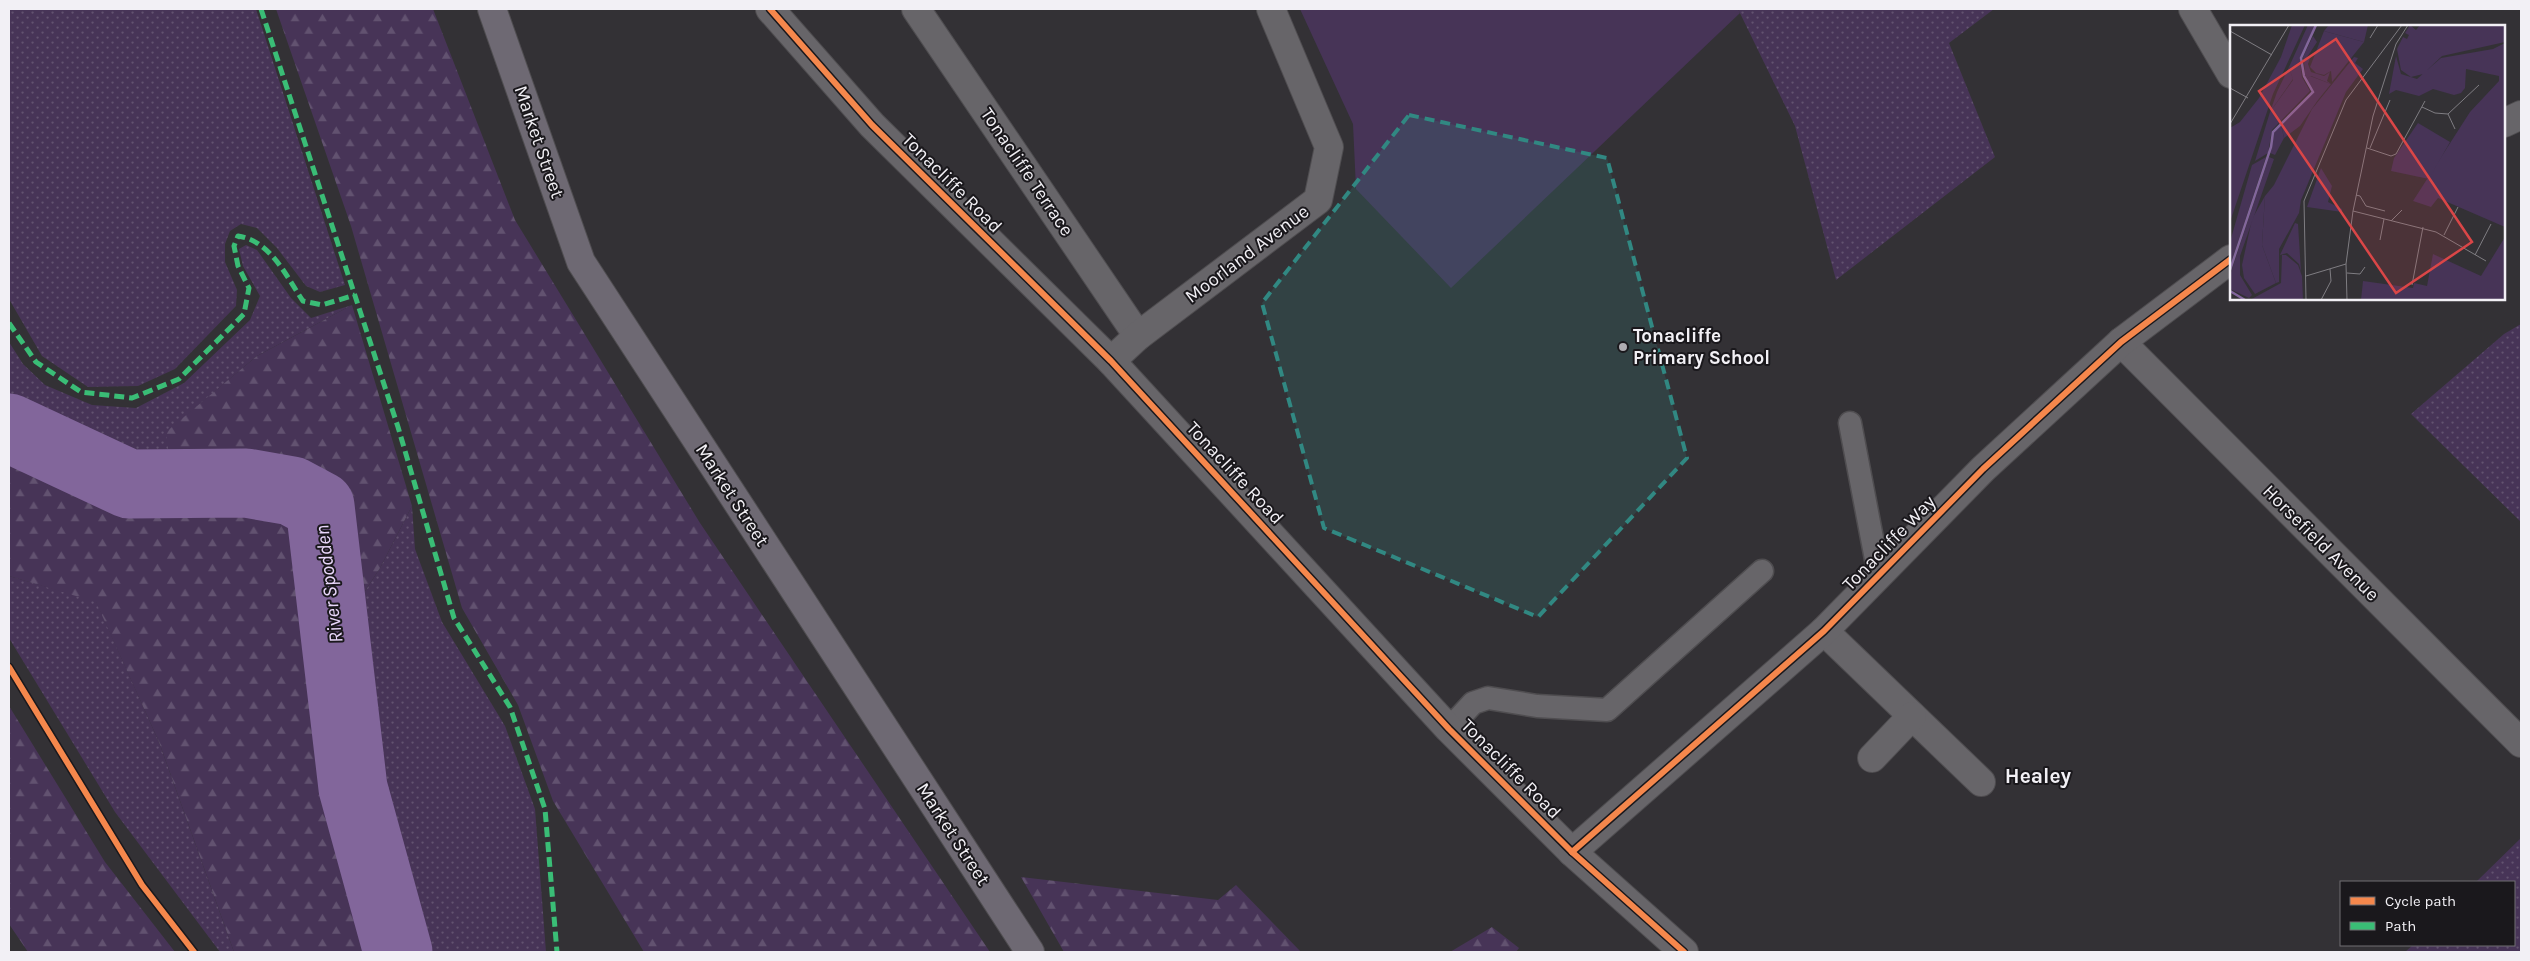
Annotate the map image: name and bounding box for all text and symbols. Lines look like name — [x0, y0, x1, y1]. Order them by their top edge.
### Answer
inset map — [2230, 25, 2505, 300]
street label: Market Street — [509, 83, 569, 201]
street label: Tonacliffe Terrace — [976, 104, 1078, 240]
street label: Tonacliffe Road — [898, 129, 1006, 237]
street label: Moorland Avenue — [1181, 200, 1313, 308]
place label: Tonacliffe Primary School — [1633, 325, 1770, 369]
marker: Tonacliffe Primary School — [1617, 341, 1629, 353]
street label: Tonacliffe Road — [1182, 417, 1288, 529]
street label: Market Street — [691, 440, 773, 550]
street label: Horsefield Avenue — [2258, 480, 2384, 606]
street label: Tonacliffe Way — [1838, 491, 1940, 595]
water label: River Spodden — [310, 524, 348, 644]
street label: Tonacliffe Road — [1457, 715, 1565, 823]
district label: Healey — [2005, 764, 2072, 788]
street label: Market Street — [912, 779, 994, 889]
legend — [2340, 881, 2515, 946]
text: Cycle path — [2385, 892, 2456, 910]
text: Path — [2385, 917, 2416, 935]

